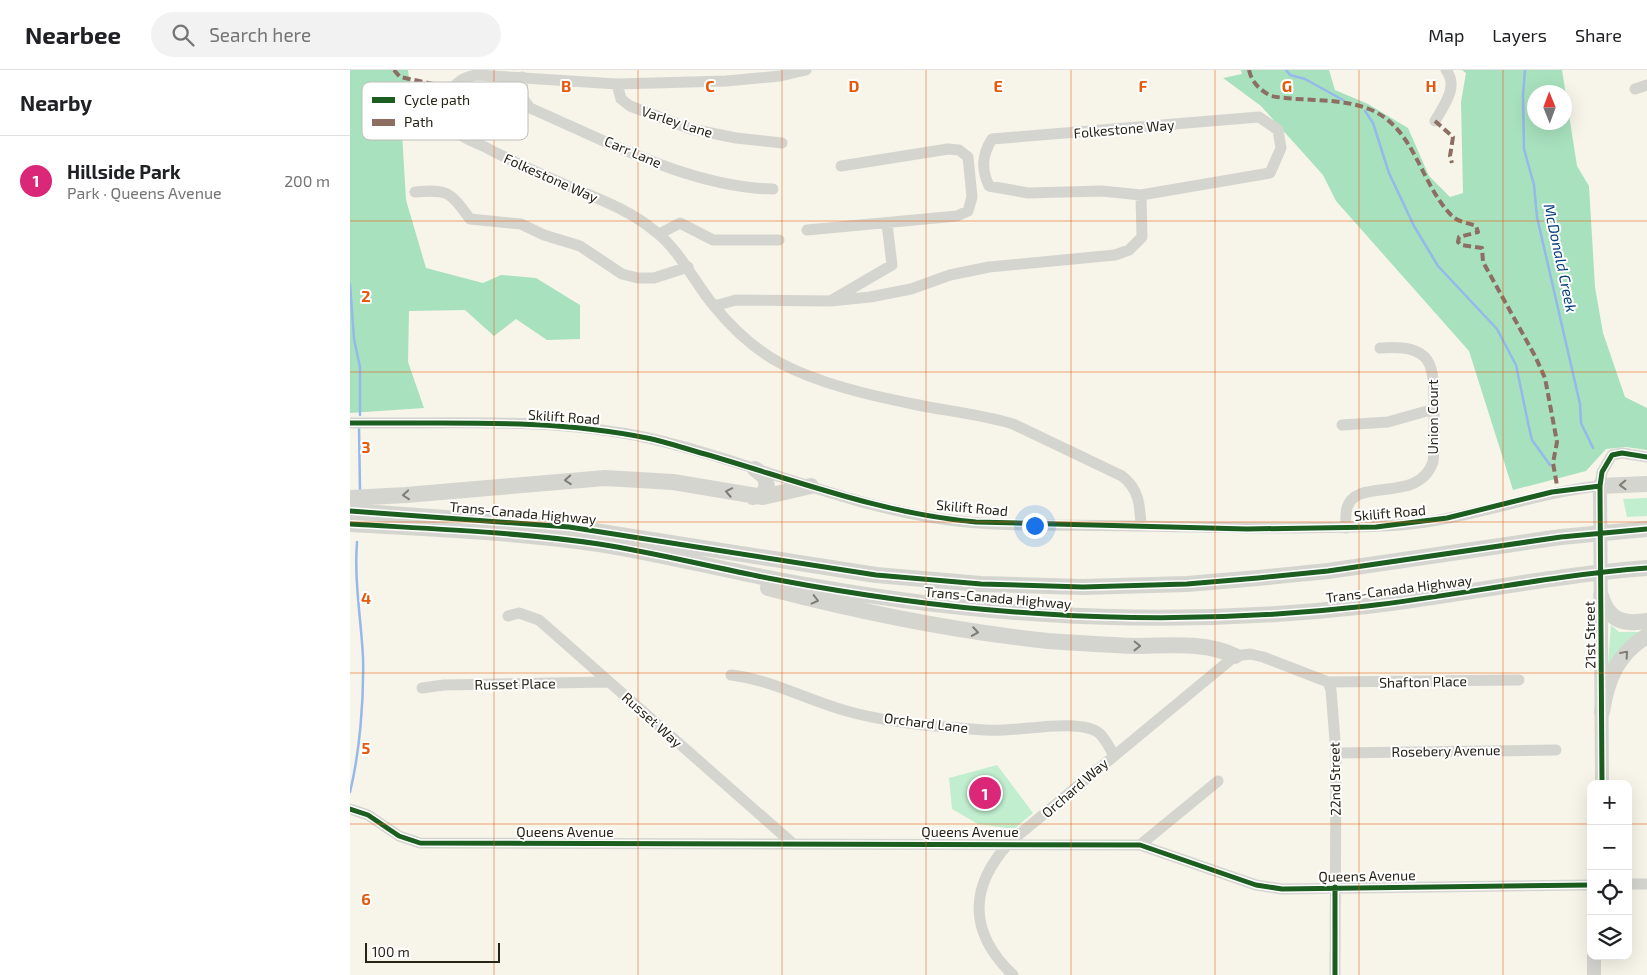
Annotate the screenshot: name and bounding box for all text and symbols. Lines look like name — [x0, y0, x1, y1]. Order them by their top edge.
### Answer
search box — [151, 12, 501, 57]
text: Nearbee — [25, 20, 121, 49]
icon: search — [169, 21, 197, 49]
text: Search here — [209, 23, 311, 46]
text: Map — [1428, 24, 1464, 46]
text: Layers — [1492, 24, 1547, 46]
text: Share — [1575, 24, 1622, 46]
text: B — [561, 76, 571, 95]
text: C — [705, 76, 715, 95]
text: D — [849, 76, 860, 95]
text: E — [993, 76, 1003, 95]
text: F — [1139, 76, 1148, 95]
text: G — [1282, 76, 1292, 95]
text: H — [1425, 76, 1437, 95]
legend — [362, 82, 528, 140]
north arrow — [1527, 85, 1572, 130]
text: Nearby — [20, 90, 92, 115]
text: Cycle path — [404, 91, 470, 108]
street label: Varley Lane — [639, 102, 715, 141]
text: Path — [404, 113, 433, 130]
street label: Folkestone Way — [1073, 116, 1176, 141]
street label: Carr Lane — [602, 132, 664, 171]
street label: Folkestone Way — [502, 149, 601, 206]
text: Hillside Park — [67, 160, 181, 183]
text: 1 — [33, 171, 39, 190]
text: 200 m — [284, 171, 330, 190]
text: Park · Queens Avenue — [67, 183, 222, 202]
water label: McDonald Creek — [1541, 202, 1581, 314]
text: 2 — [361, 286, 371, 305]
street label: Union Court — [1424, 380, 1441, 455]
street label: Skilift Road — [527, 406, 601, 427]
text: 3 — [361, 437, 371, 456]
one-way arrow — [564, 475, 572, 486]
one-way arrow — [1619, 479, 1627, 490]
one-way arrow — [725, 488, 734, 498]
one-way arrow — [402, 489, 410, 500]
street label: Skilift Road — [935, 496, 1009, 519]
street label: Trans-Canada Highway — [449, 498, 598, 527]
street label: Skilift Road — [1353, 501, 1427, 524]
your location — [1022, 513, 1048, 539]
street label: Trans-Canada Highway — [1325, 571, 1474, 606]
street label: Trans-Canada Highway — [924, 583, 1073, 612]
text: 4 — [361, 588, 371, 607]
one-way arrow — [811, 594, 820, 605]
street label: 21st Street — [1580, 601, 1599, 669]
one-way arrow — [971, 626, 979, 636]
one-way arrow — [1133, 641, 1141, 651]
one-way arrow — [1619, 650, 1628, 659]
street label: Shafton Place — [1379, 672, 1467, 691]
street label: Russet Place — [474, 674, 556, 693]
street label: Russet Way — [619, 688, 686, 751]
street label: Orchard Lane — [883, 709, 969, 736]
text: 5 — [362, 738, 371, 757]
street label: Rosebery Avenue — [1391, 741, 1501, 760]
street label: 22nd Street — [1325, 742, 1344, 816]
street label: Orchard Way — [1038, 754, 1112, 821]
pin: 1 — [969, 774, 1001, 812]
map controls — [1587, 780, 1632, 960]
button: + — [1587, 780, 1632, 825]
street label: Queens Avenue — [516, 823, 614, 840]
street label: Queens Avenue — [921, 823, 1019, 840]
button: − — [1587, 825, 1632, 870]
street label: Queens Avenue — [1318, 866, 1416, 885]
button: locate — [1587, 870, 1632, 915]
text: 6 — [361, 889, 371, 908]
button: layers — [1587, 915, 1632, 960]
scale bar — [365, 940, 500, 963]
text: 100 m — [372, 943, 410, 960]

